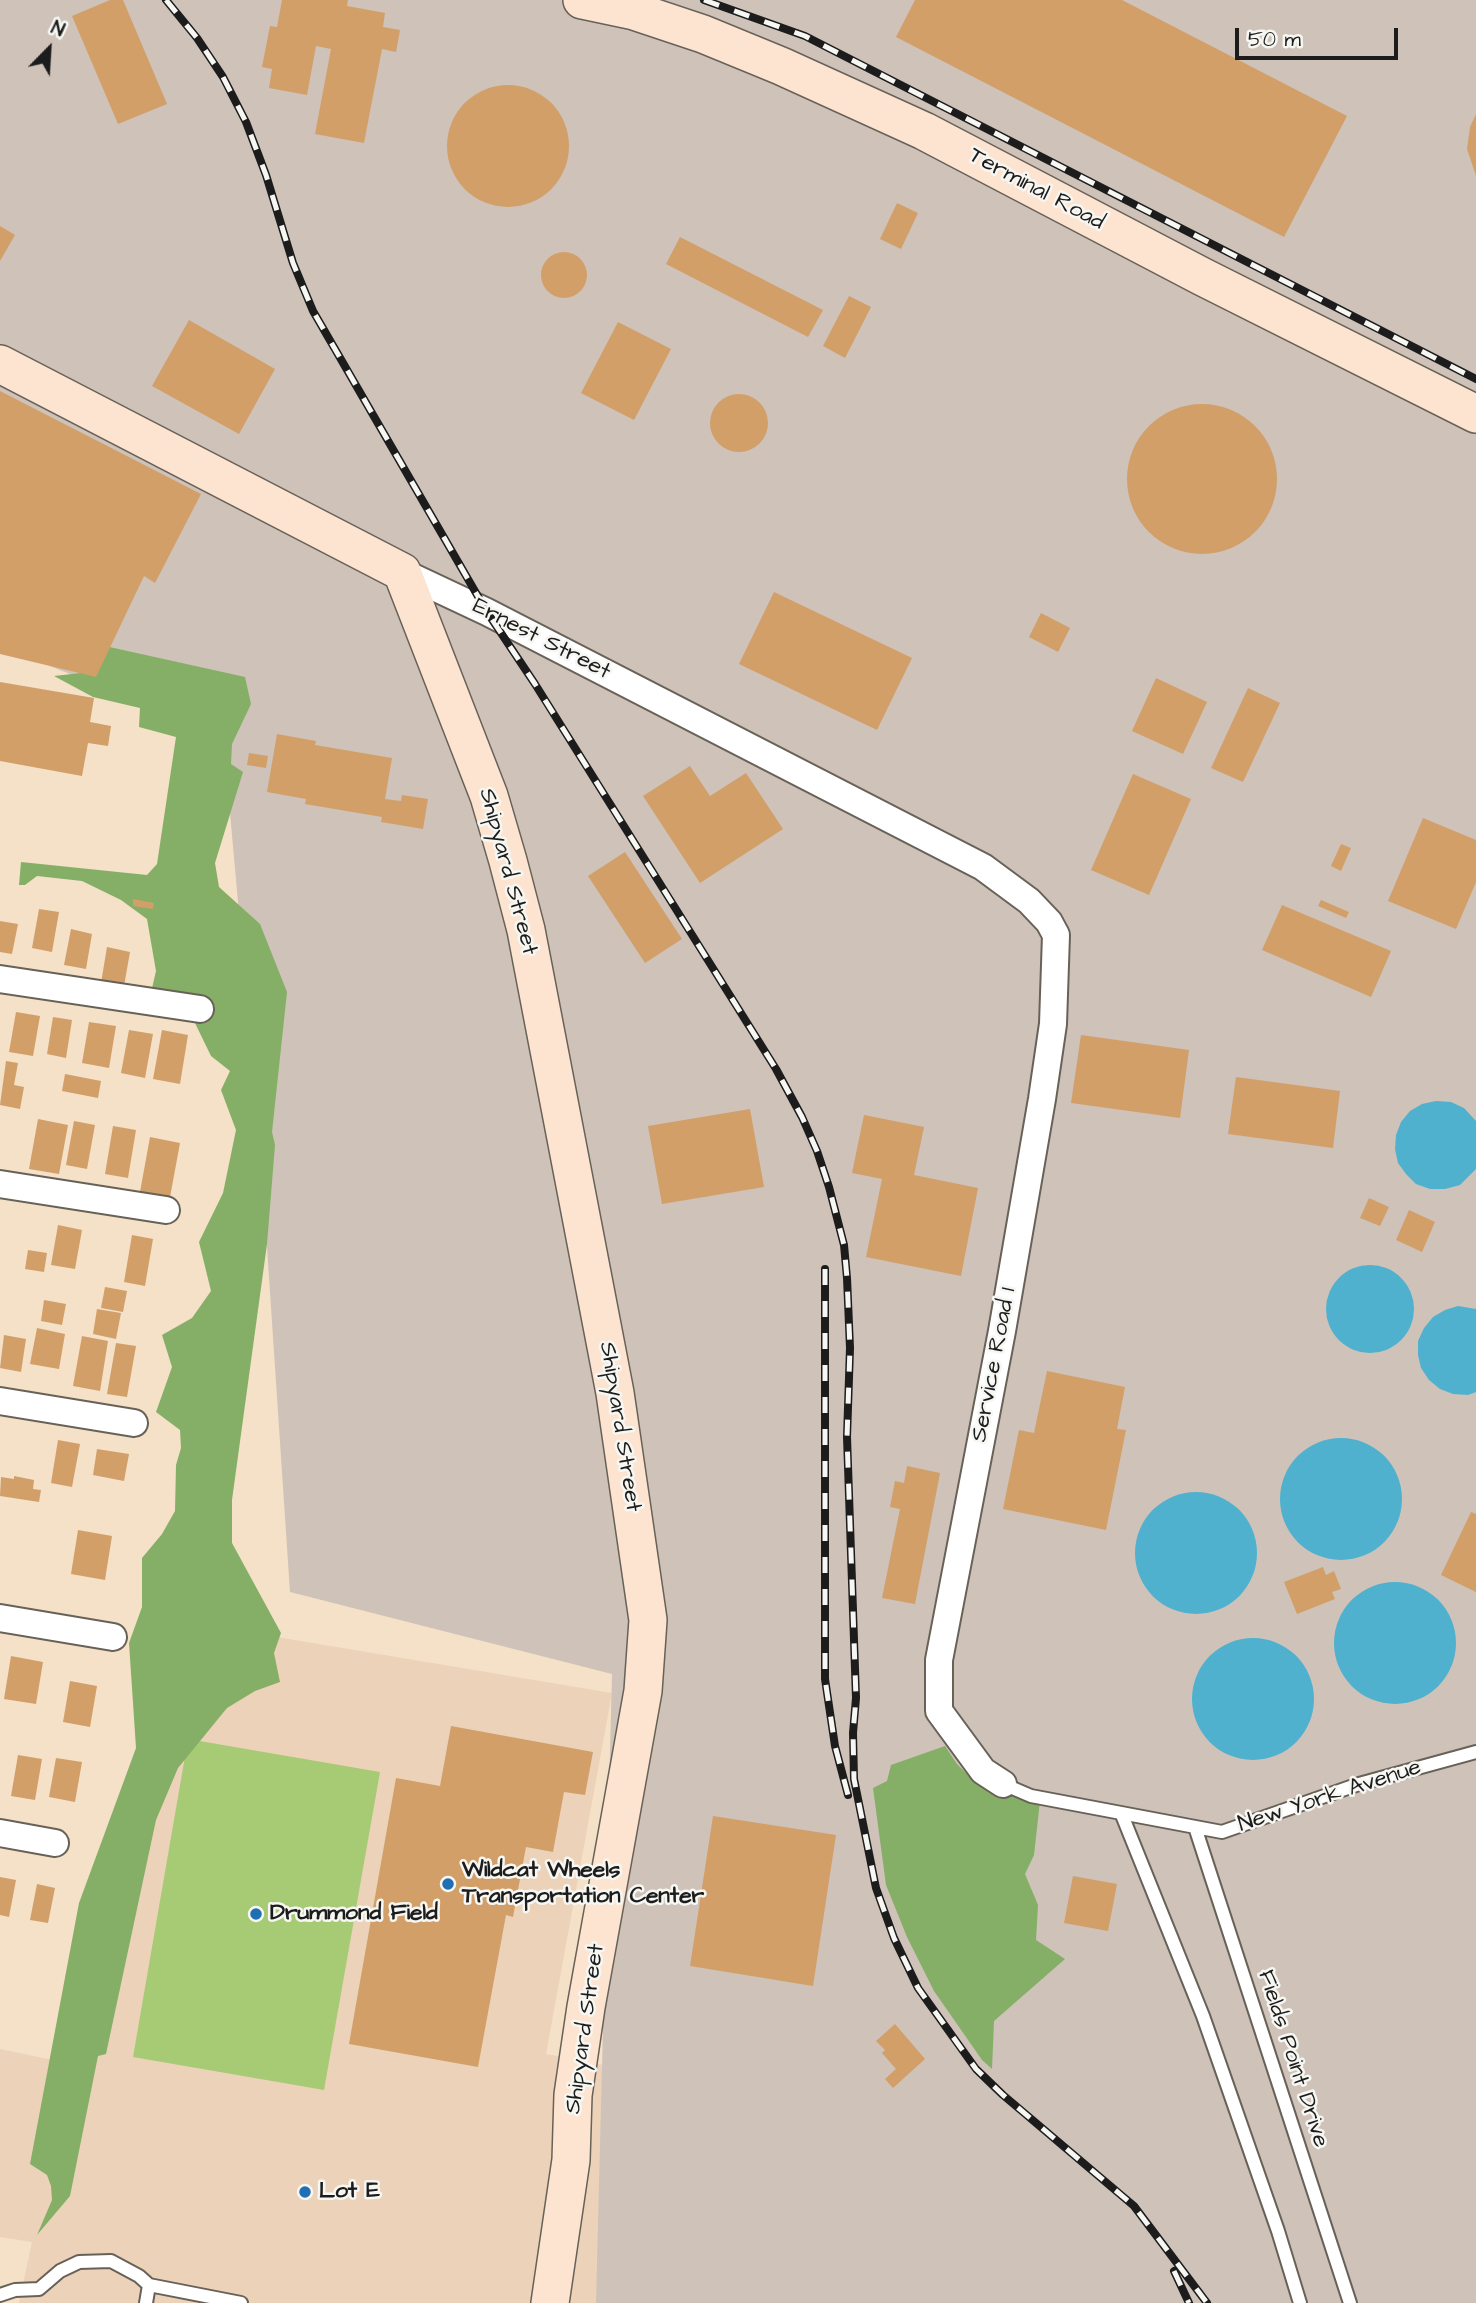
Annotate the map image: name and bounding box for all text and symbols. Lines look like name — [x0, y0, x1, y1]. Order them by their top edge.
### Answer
north arrow — [14, 14, 84, 84]
scale bar — [1238, 14, 1401, 58]
text: N — [47, 15, 69, 44]
text: 50 m — [1248, 25, 1301, 54]
street label: Terminal Road — [963, 143, 1109, 237]
street label: Ernest Street — [467, 593, 615, 687]
street label: Shipyard Street — [471, 786, 543, 958]
street label: Service Road 1 — [967, 1286, 1023, 1444]
street label: Shipyard Street — [592, 1340, 646, 1514]
street label: New York Avenue — [1235, 1754, 1425, 1840]
place label: Wildcat Wheels Transportation Center — [462, 1857, 704, 1911]
marker: Wildcat Wheels Transportation Center — [440, 1876, 456, 1892]
place label: Drummond Field — [270, 1900, 438, 1928]
marker: Drummond Field — [248, 1906, 264, 1922]
street label: Shipyard Street — [560, 1942, 612, 2116]
street label: Fields Point Drive — [1250, 1967, 1334, 2151]
place label: Lot E — [319, 2178, 380, 2206]
marker: Lot E — [297, 2184, 313, 2200]

